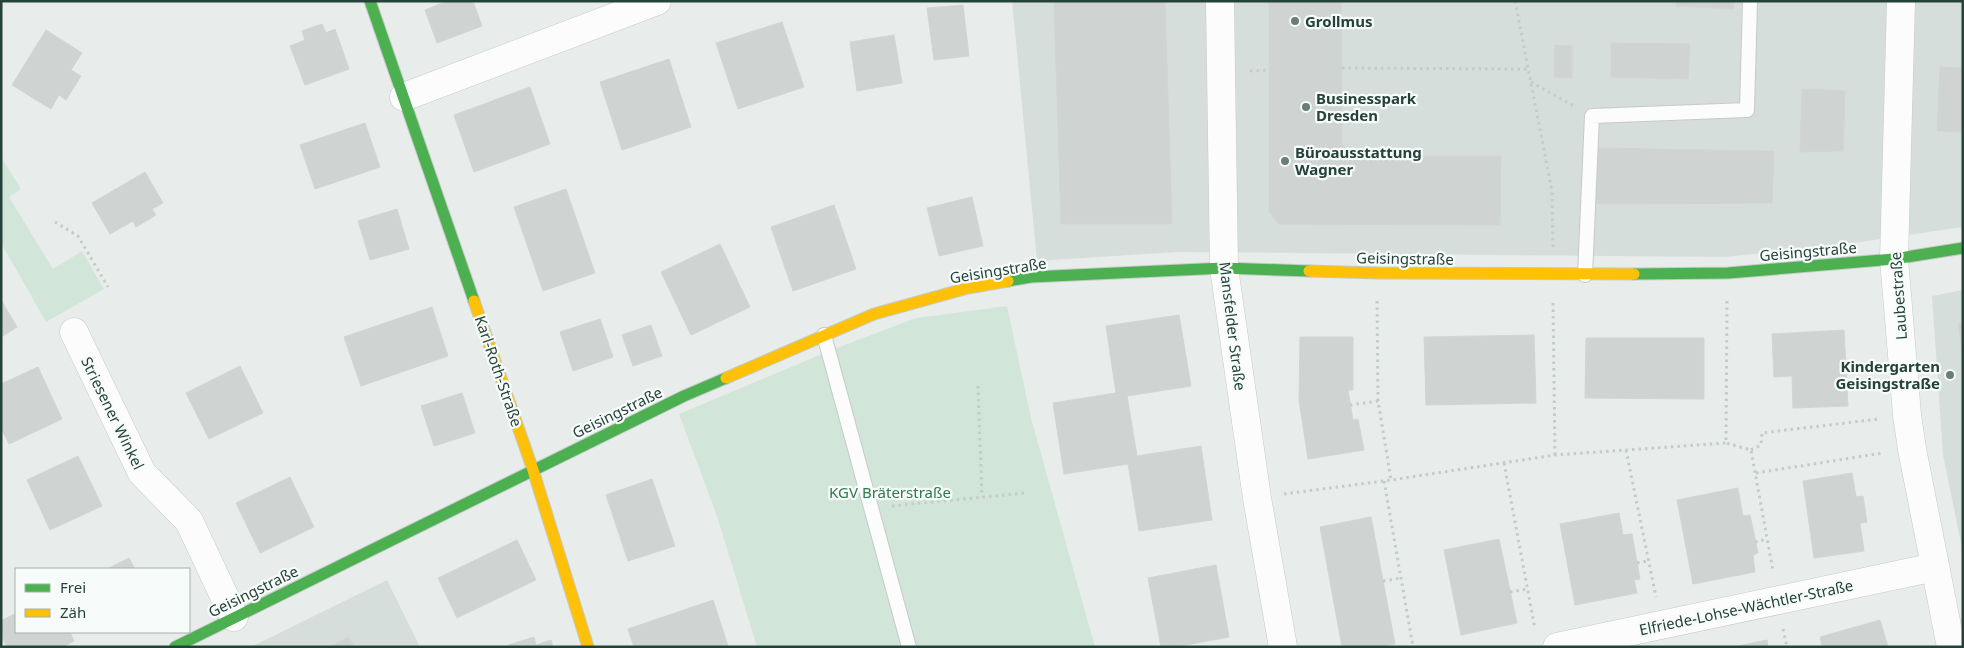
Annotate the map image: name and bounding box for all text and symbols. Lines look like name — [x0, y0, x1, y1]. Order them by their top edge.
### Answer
place label: Grollmus — [1305, 11, 1373, 31]
marker: Grollmus — [1289, 15, 1301, 27]
place label: Businesspark Dresden — [1316, 88, 1417, 125]
marker: Businesspark Dresden — [1300, 101, 1312, 113]
place label: Büroausstattung Wagner — [1295, 142, 1422, 179]
marker: Büroausstattung Wagner — [1279, 155, 1291, 167]
street label: Geisingstraße — [1758, 237, 1858, 265]
street label: Geisingstraße — [1356, 247, 1454, 269]
street label: Laubestraße — [1885, 251, 1911, 341]
street label: Geisingstraße — [948, 252, 1048, 288]
street label: Mansfelder Straße — [1215, 260, 1251, 392]
street label: Karl-Roth-Straße — [471, 313, 527, 429]
street label: Striesener Winkel — [77, 353, 149, 473]
place label: Kindergarten Geisingstraße — [1836, 356, 1940, 393]
marker: Kindergarten Geisingstraße — [1944, 369, 1956, 381]
street label: Geisingstraße — [569, 382, 665, 442]
park label: KGV Bräterstraße — [829, 482, 951, 502]
street label: Geisingstraße — [205, 561, 301, 621]
legend — [15, 568, 190, 633]
street label: Elfriede-Lohse-Wächtler-Straße — [1637, 575, 1855, 639]
text: Frei — [60, 577, 86, 597]
text: Zäh — [60, 602, 86, 622]

